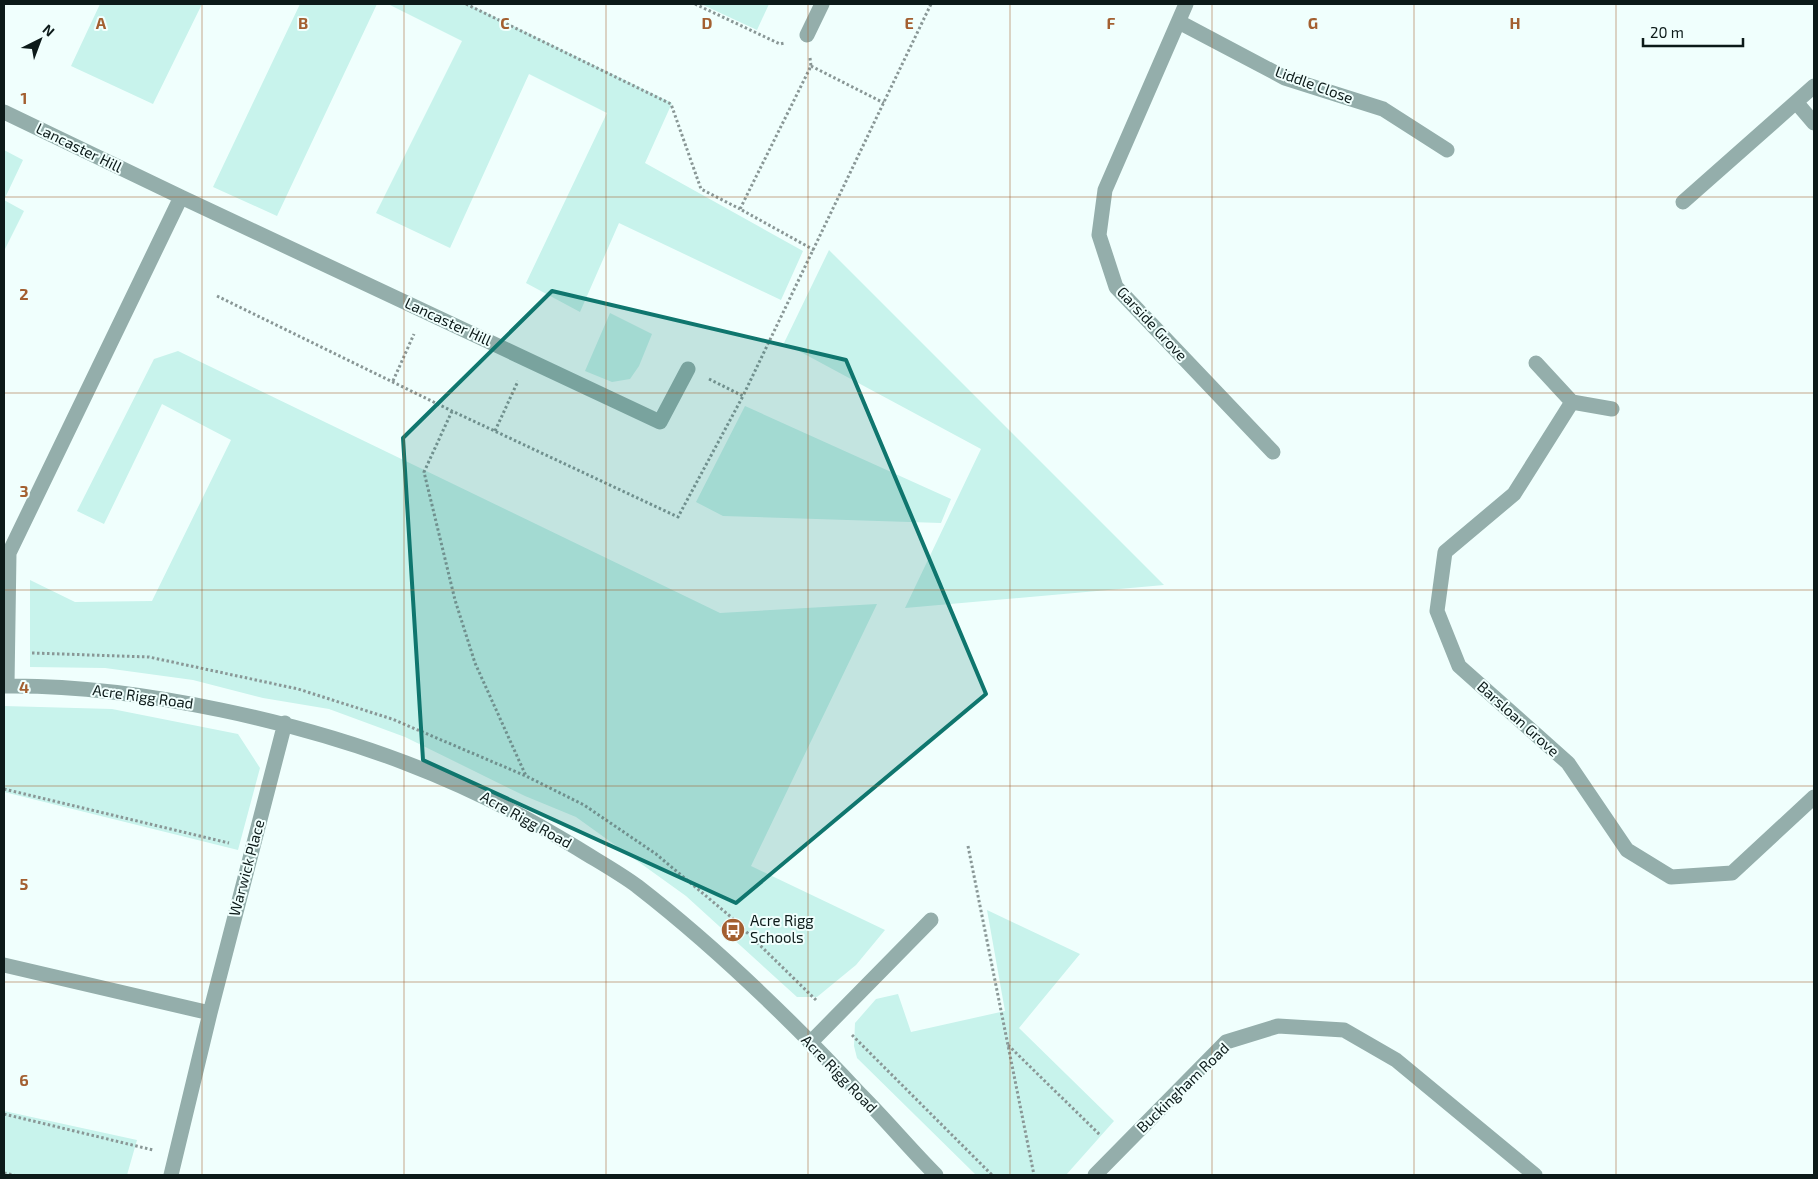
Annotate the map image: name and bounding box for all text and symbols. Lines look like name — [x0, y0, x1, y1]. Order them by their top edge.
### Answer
text: A — [96, 13, 107, 32]
text: B — [298, 13, 308, 32]
text: C — [500, 13, 510, 32]
text: D — [702, 13, 713, 32]
text: E — [904, 13, 914, 32]
text: F — [1107, 13, 1116, 32]
text: G — [1308, 13, 1318, 32]
text: H — [1509, 13, 1521, 32]
north arrow — [15, 15, 65, 65]
scale bar — [1643, 15, 1743, 47]
text: N — [40, 20, 58, 40]
text: 20 m — [1650, 23, 1684, 41]
street label: Liddle Close — [1273, 62, 1356, 106]
text: 1 — [21, 88, 27, 107]
street label: Lancaster Hill — [34, 119, 126, 176]
street label: Garside Grove — [1114, 283, 1192, 364]
text: 2 — [19, 284, 29, 303]
street label: Lancaster Hill — [402, 293, 495, 349]
text: 3 — [19, 481, 29, 500]
text: 4 — [19, 677, 29, 696]
street label: Barsloan Grove — [1474, 677, 1563, 760]
street label: Acre Rigg Road — [92, 680, 195, 712]
street label: Acre Rigg Road — [478, 787, 575, 852]
street label: Warwick Place — [224, 817, 268, 918]
text: 5 — [20, 874, 29, 893]
place label: Acre Rigg Schools — [750, 911, 814, 946]
bus stop icon: Acre Rigg Schools — [720, 917, 746, 943]
street label: Acre Rigg Road — [798, 1031, 881, 1116]
street label: Buckingham Road — [1132, 1039, 1232, 1136]
text: 6 — [19, 1070, 29, 1089]

